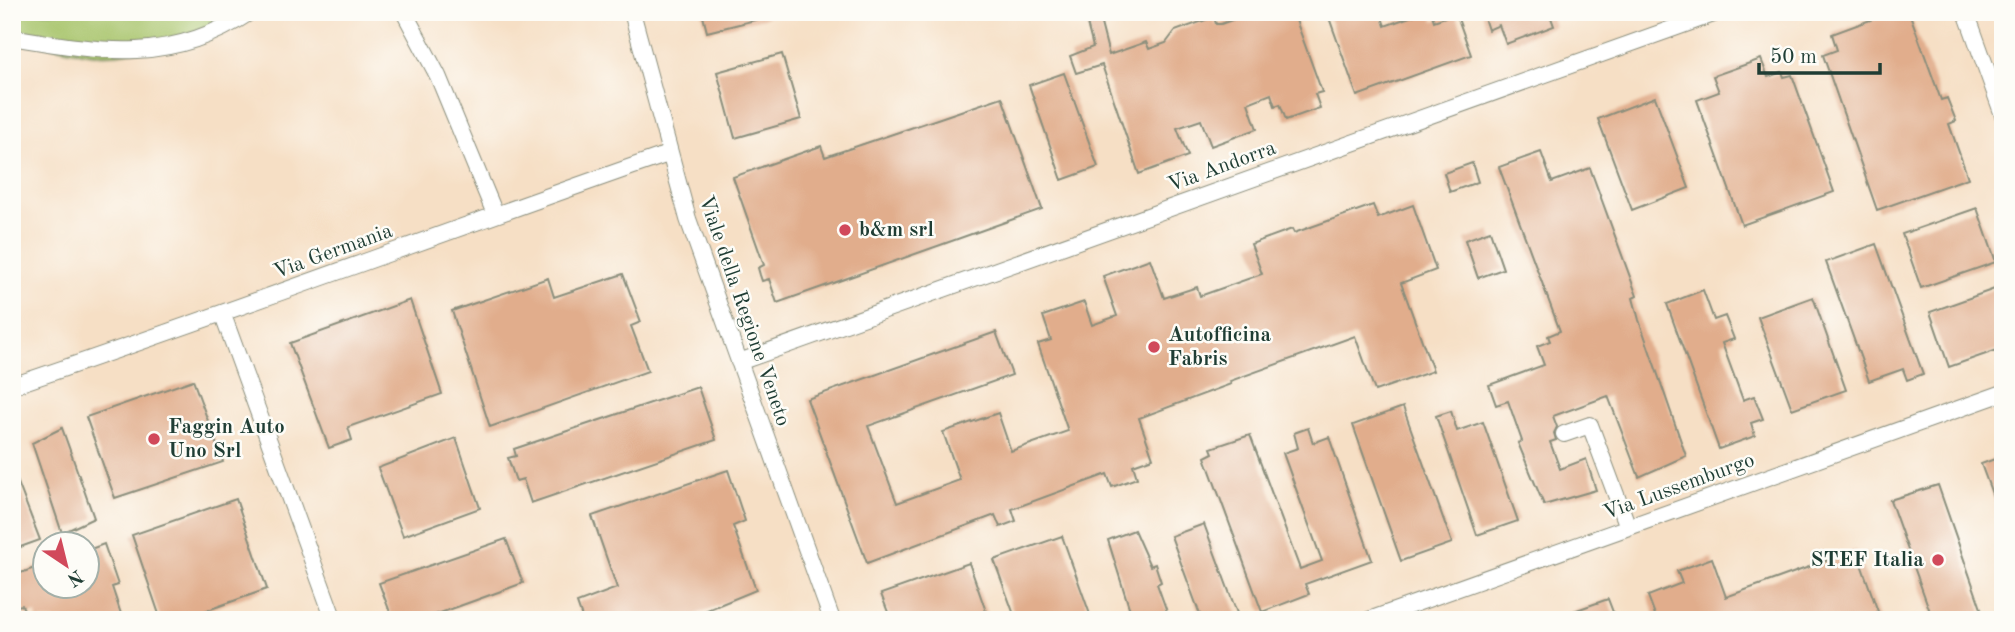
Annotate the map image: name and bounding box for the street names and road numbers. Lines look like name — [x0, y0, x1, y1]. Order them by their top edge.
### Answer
street label: Via Andorra — [1165, 138, 1279, 196]
street label: Viale della Regione Veneto — [695, 193, 793, 429]
street label: Via Germania — [271, 221, 395, 283]
street label: Via Lussemburgo — [1601, 450, 1757, 524]

